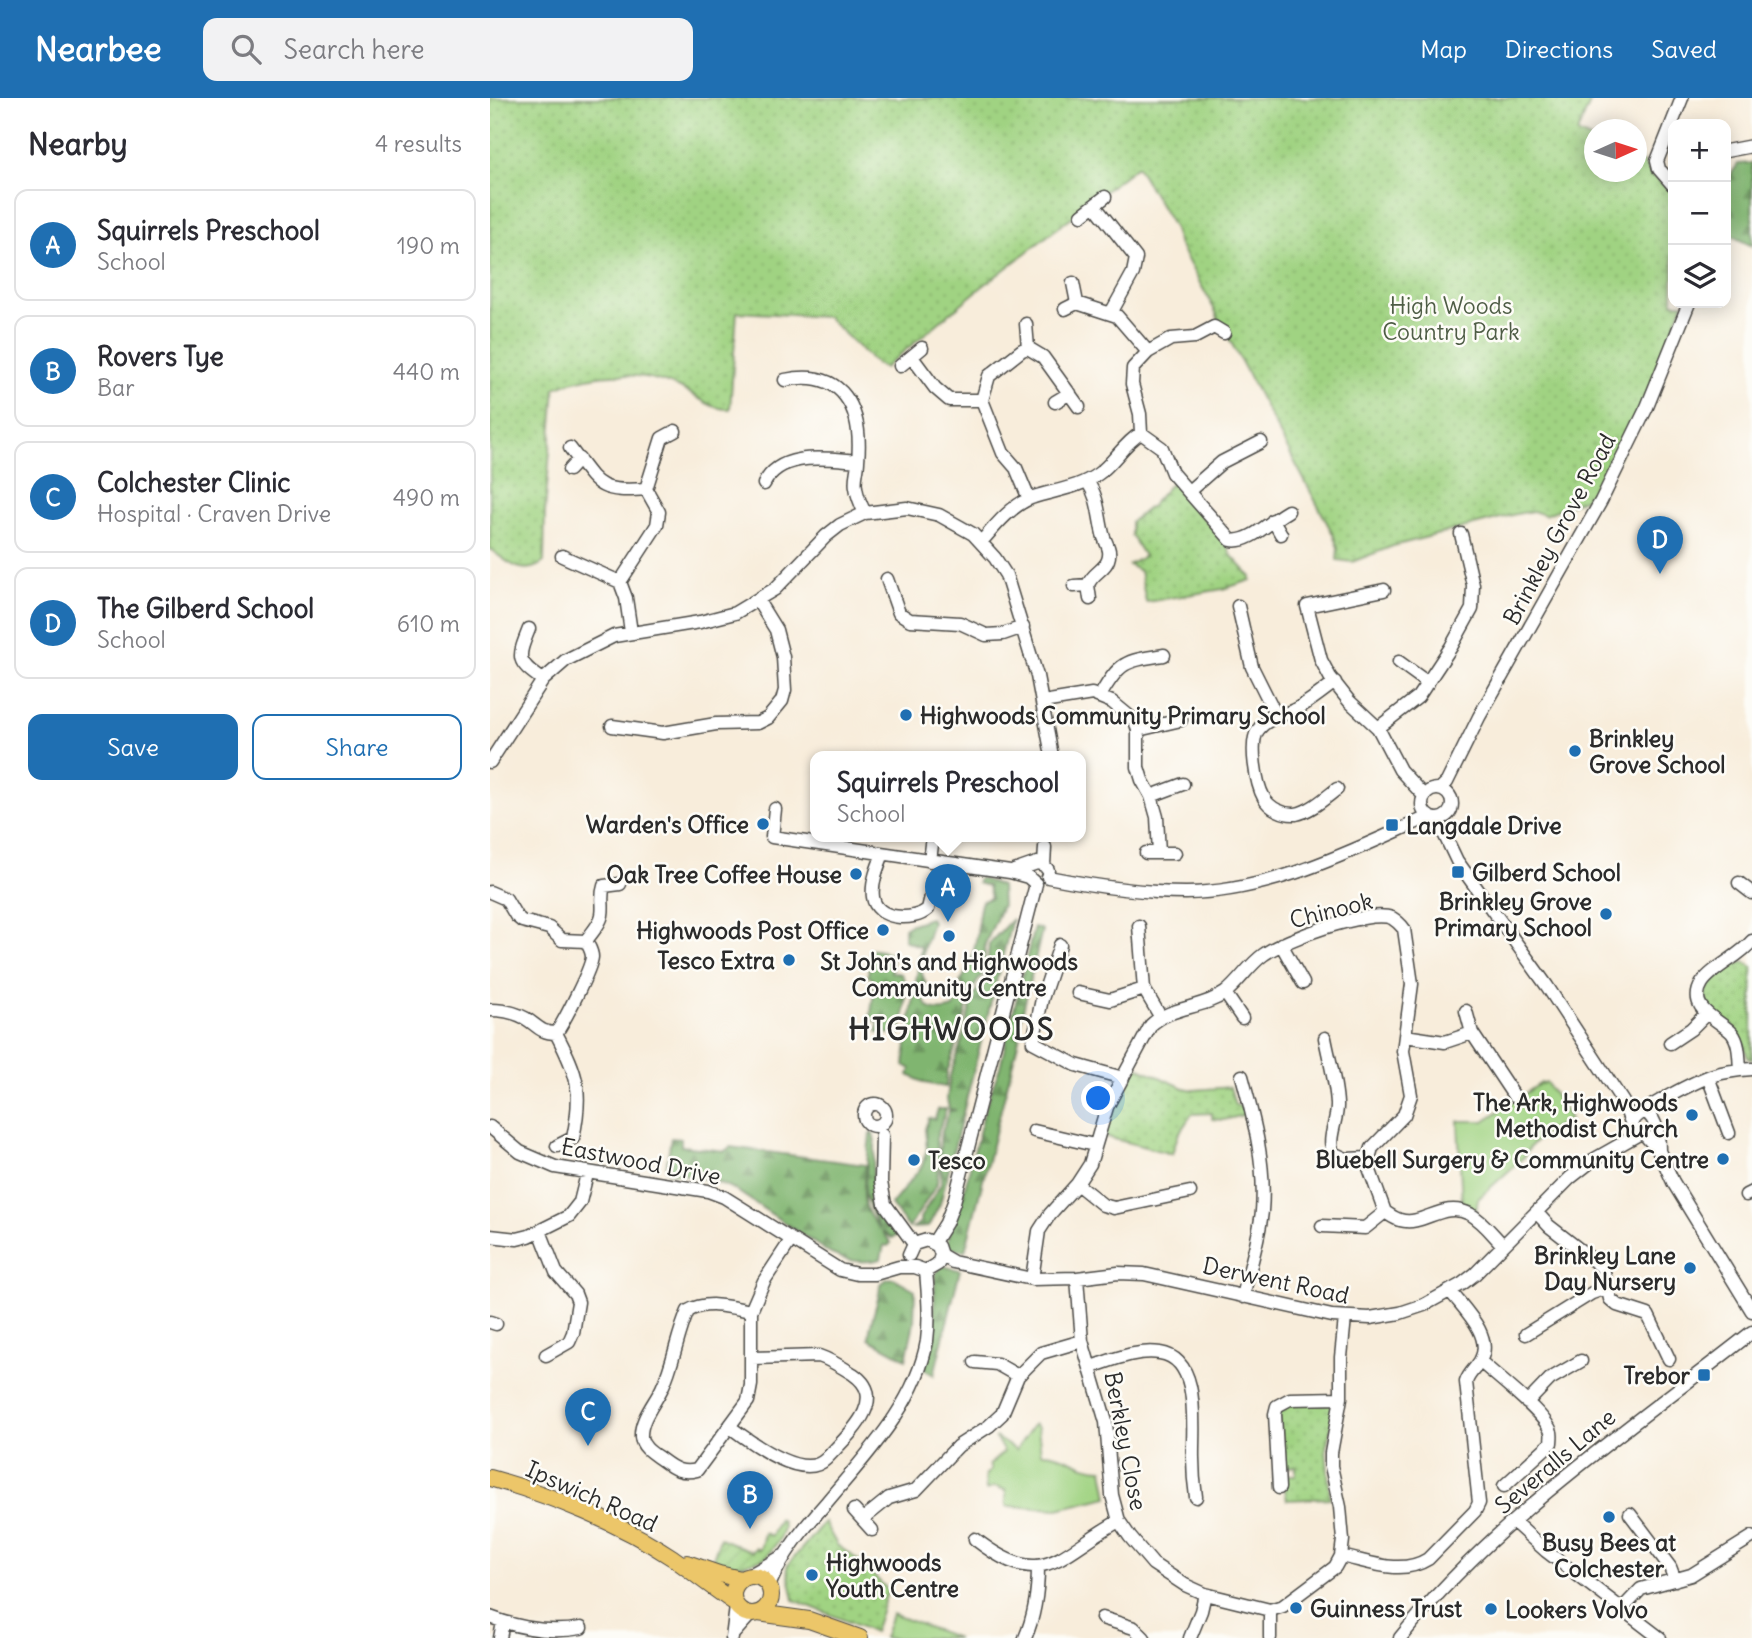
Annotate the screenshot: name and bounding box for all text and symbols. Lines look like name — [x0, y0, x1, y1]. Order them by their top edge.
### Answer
search box — [203, 18, 693, 81]
text: Nearbee — [35, 28, 161, 70]
icon: search — [227, 30, 265, 68]
text: Search here — [283, 33, 424, 66]
text: Map — [1420, 34, 1467, 64]
text: Directions — [1505, 34, 1613, 64]
text: Saved — [1651, 34, 1717, 64]
north arrow — [1584, 119, 1647, 182]
map controls — [1668, 119, 1731, 308]
button: + — [1668, 119, 1731, 182]
text: Nearby — [28, 125, 128, 163]
text: 4 results — [375, 129, 462, 158]
button: − — [1668, 182, 1731, 245]
text: Squirrels Preschool — [97, 214, 320, 247]
text: A — [46, 231, 60, 260]
text: 190 m — [397, 231, 460, 260]
button: layers — [1668, 245, 1731, 308]
text: School — [97, 247, 166, 276]
park label: High Woods Country Park — [1382, 291, 1520, 346]
text: Rovers Tye — [97, 340, 224, 373]
text: B — [45, 357, 61, 386]
text: 440 m — [393, 357, 460, 386]
text: Bar — [97, 373, 135, 402]
street label: Brinkley Grove Road — [1496, 428, 1622, 630]
text: Colchester Clinic — [97, 466, 291, 499]
text: C — [45, 483, 61, 512]
text: 490 m — [393, 483, 460, 512]
text: Hospital · Craven Drive — [97, 499, 331, 528]
pin: D — [1637, 516, 1683, 574]
text: The Gilberd School — [97, 592, 314, 625]
text: D — [45, 609, 61, 638]
text: 610 m — [397, 609, 460, 638]
text: School — [97, 625, 166, 654]
place label: Highwoods Community Primary School — [920, 701, 1326, 730]
marker: Highwoods Community Primary School — [898, 707, 914, 723]
button: Save — [28, 714, 238, 780]
button: Share — [252, 714, 462, 780]
place label: Brinkley Grove School — [1589, 724, 1726, 779]
marker: Brinkley Grove School — [1567, 743, 1583, 759]
popup — [810, 751, 1086, 842]
text: Squirrels Preschool — [837, 766, 1059, 799]
text: School — [837, 799, 905, 828]
place label: Warden's Office — [586, 810, 749, 839]
place label: Langdale Drive — [1406, 811, 1562, 840]
marker: Warden's Office — [755, 816, 771, 832]
marker: Langdale Drive — [1384, 817, 1400, 833]
place label: Gilberd School — [1472, 858, 1621, 887]
place label: Oak Tree Coffee House — [606, 860, 842, 889]
pin: A — [925, 864, 971, 922]
marker: Gilberd School — [1450, 864, 1466, 880]
marker: Oak Tree Coffee House — [848, 866, 864, 882]
street label: Chinook — [1287, 886, 1375, 934]
place label: Brinkley Grove Primary School — [1434, 887, 1592, 942]
marker: Brinkley Grove Primary School — [1598, 906, 1614, 922]
place label: Highwoods Post Office — [636, 916, 869, 945]
marker: Highwoods Post Office — [875, 922, 891, 938]
marker: St John's and Highwoods Community Centre — [941, 928, 957, 944]
place label: Tesco Extra — [657, 946, 775, 975]
place label: St John's and Highwoods Community Centre — [820, 947, 1078, 1002]
marker: Tesco Extra — [781, 952, 797, 968]
district label: HIGHWOODS — [849, 1010, 1055, 1048]
your location — [1081, 1081, 1115, 1115]
place label: The Ark, Highwoods Methodist Church — [1473, 1088, 1678, 1143]
marker: The Ark, Highwoods Methodist Church — [1684, 1107, 1700, 1123]
street label: Eastwood Drive — [559, 1131, 723, 1191]
place label: Bluebell Surgery & Community Centre — [1315, 1145, 1709, 1174]
place label: Tesco — [928, 1146, 986, 1175]
marker: Bluebell Surgery & Community Centre — [1715, 1151, 1731, 1167]
marker: Tesco — [906, 1152, 922, 1168]
place label: Brinkley Lane Day Nursery — [1534, 1241, 1676, 1296]
street label: Derwent Road — [1200, 1250, 1352, 1310]
marker: Brinkley Lane Day Nursery — [1682, 1260, 1698, 1276]
place label: Trebor — [1623, 1361, 1691, 1390]
marker: Trebor — [1696, 1367, 1712, 1383]
street label: Berkley Close — [1098, 1369, 1154, 1513]
pin: C — [565, 1388, 611, 1446]
street label: Severalls Lane — [1489, 1402, 1621, 1520]
street label: Ipswich Road — [522, 1454, 662, 1538]
pin: B — [727, 1471, 773, 1529]
marker: Busy Bees at Colchester — [1601, 1509, 1617, 1525]
place label: Busy Bees at Colchester — [1542, 1528, 1676, 1583]
place label: Highwoods Youth Centre — [825, 1548, 959, 1603]
marker: Highwoods Youth Centre — [804, 1567, 820, 1583]
place label: Guinness Trust — [1310, 1594, 1462, 1623]
place label: Lookers Volvo — [1505, 1595, 1648, 1624]
marker: Guinness Trust — [1288, 1600, 1304, 1616]
marker: Lookers Volvo — [1483, 1601, 1499, 1617]

